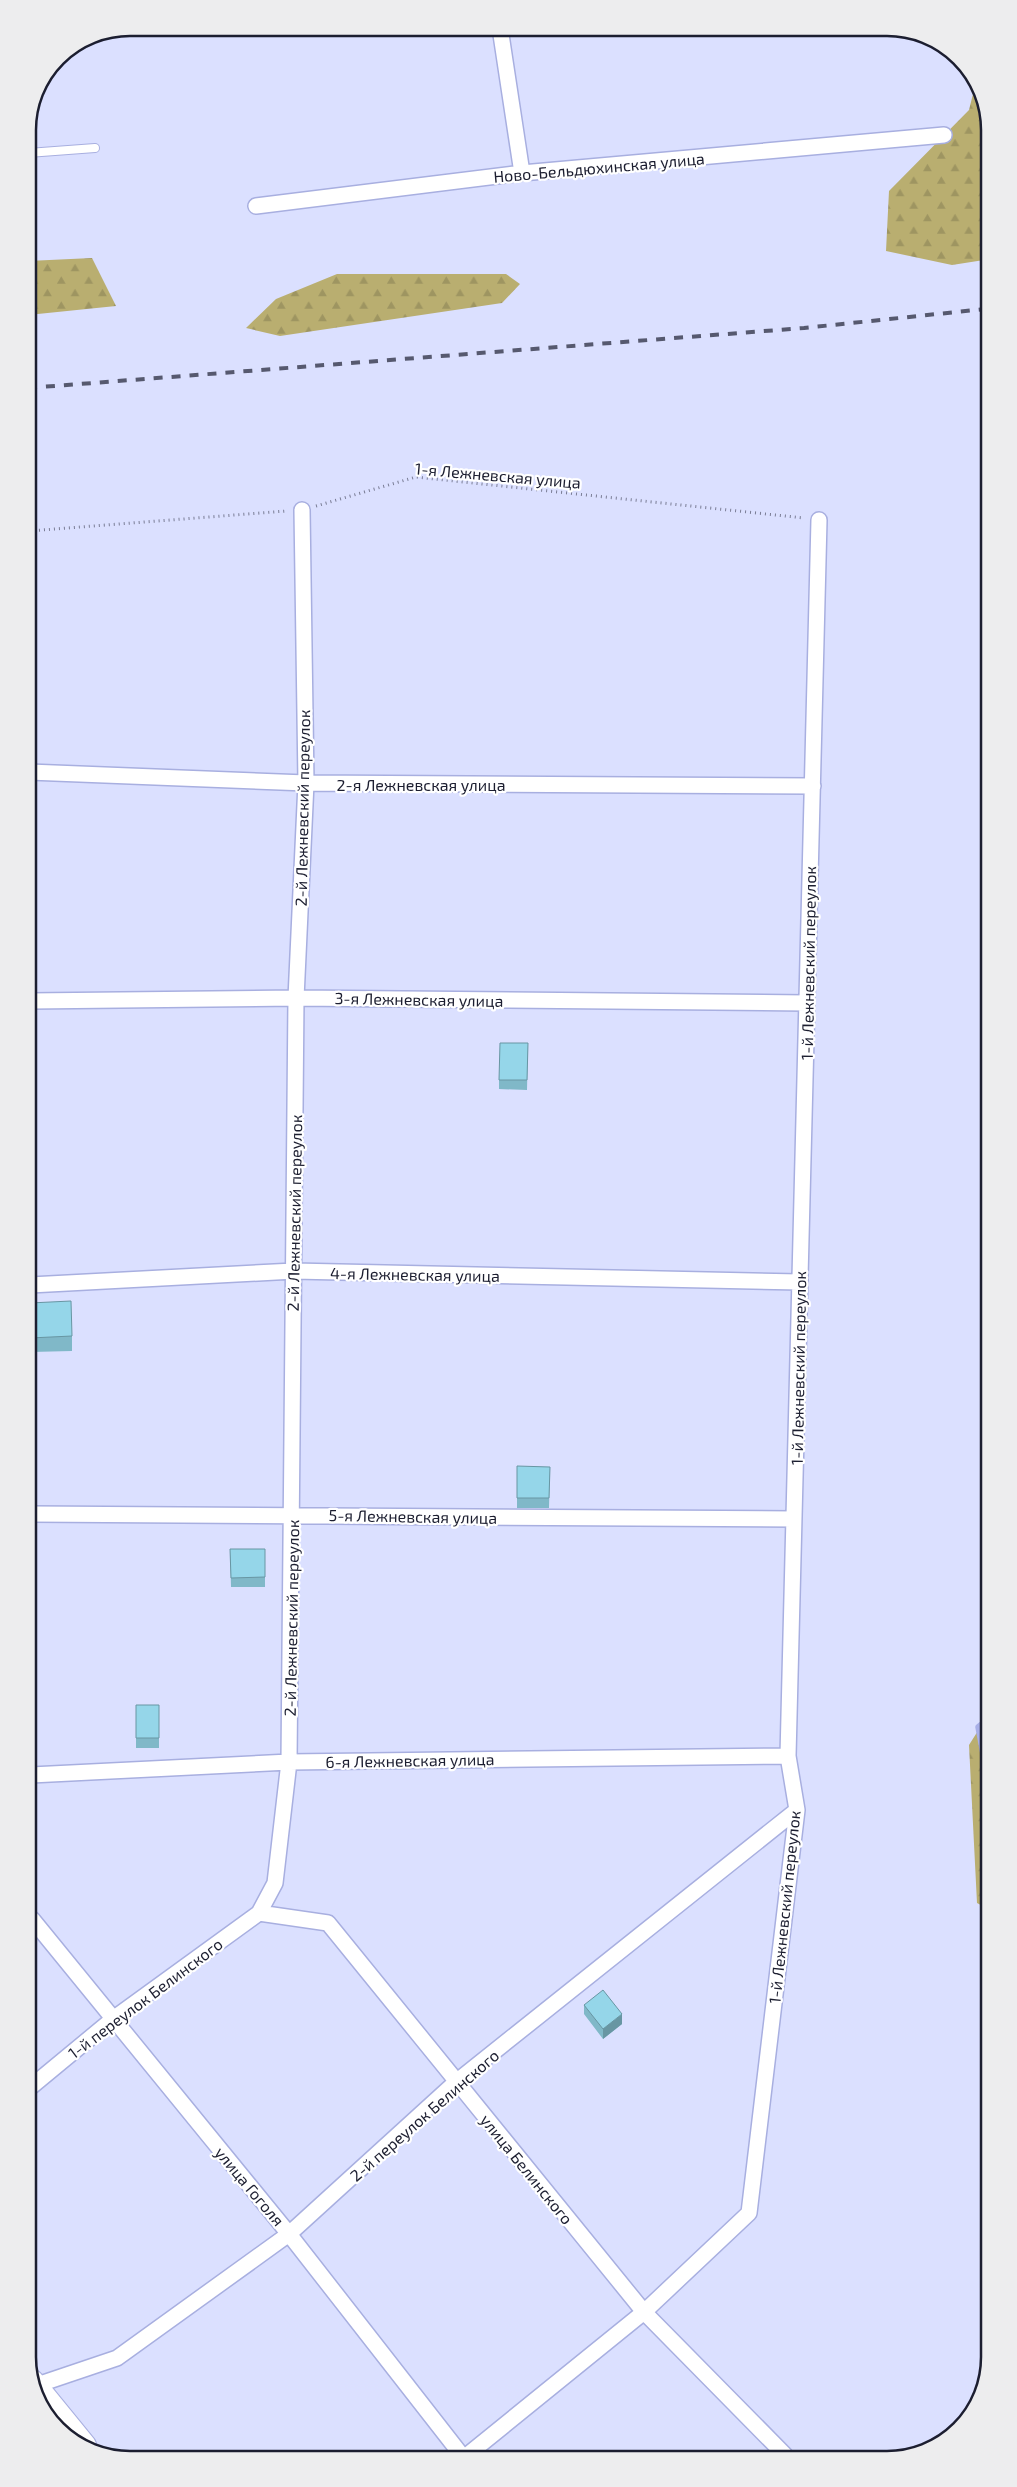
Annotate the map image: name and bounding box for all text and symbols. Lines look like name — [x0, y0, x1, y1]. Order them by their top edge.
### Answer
street label: Ново-Бельдюхинская улица — [493, 148, 706, 187]
street label: 1-я Лежневская улица — [414, 458, 582, 493]
street label: 2-й Лежневский переулок — [291, 709, 314, 907]
street label: 2-я Лежневская улица — [336, 775, 506, 795]
street label: 1-й Лежневский переулок — [797, 865, 820, 1060]
street label: 3-я Лежневская улица — [334, 988, 504, 1011]
street label: 2-й Лежневский переулок — [283, 1114, 306, 1312]
street label: 4-я Лежневская улица — [330, 1263, 500, 1286]
street label: 1-й Лежневский переулок — [787, 1270, 810, 1465]
street label: 5-я Лежневская улица — [329, 1505, 497, 1528]
street label: 2-й Лежневский переулок — [280, 1519, 303, 1717]
street label: 6-я Лежневская улица — [325, 1749, 495, 1772]
street label: 1-й Лежневский переулок — [764, 1809, 805, 2005]
street label: 1-й переулок Белинского — [64, 1934, 227, 2063]
street label: 2-й переулок Белинского — [346, 2045, 503, 2186]
street label: улица Белинского — [476, 2110, 577, 2228]
street label: улица Гоголя — [211, 2143, 288, 2230]

